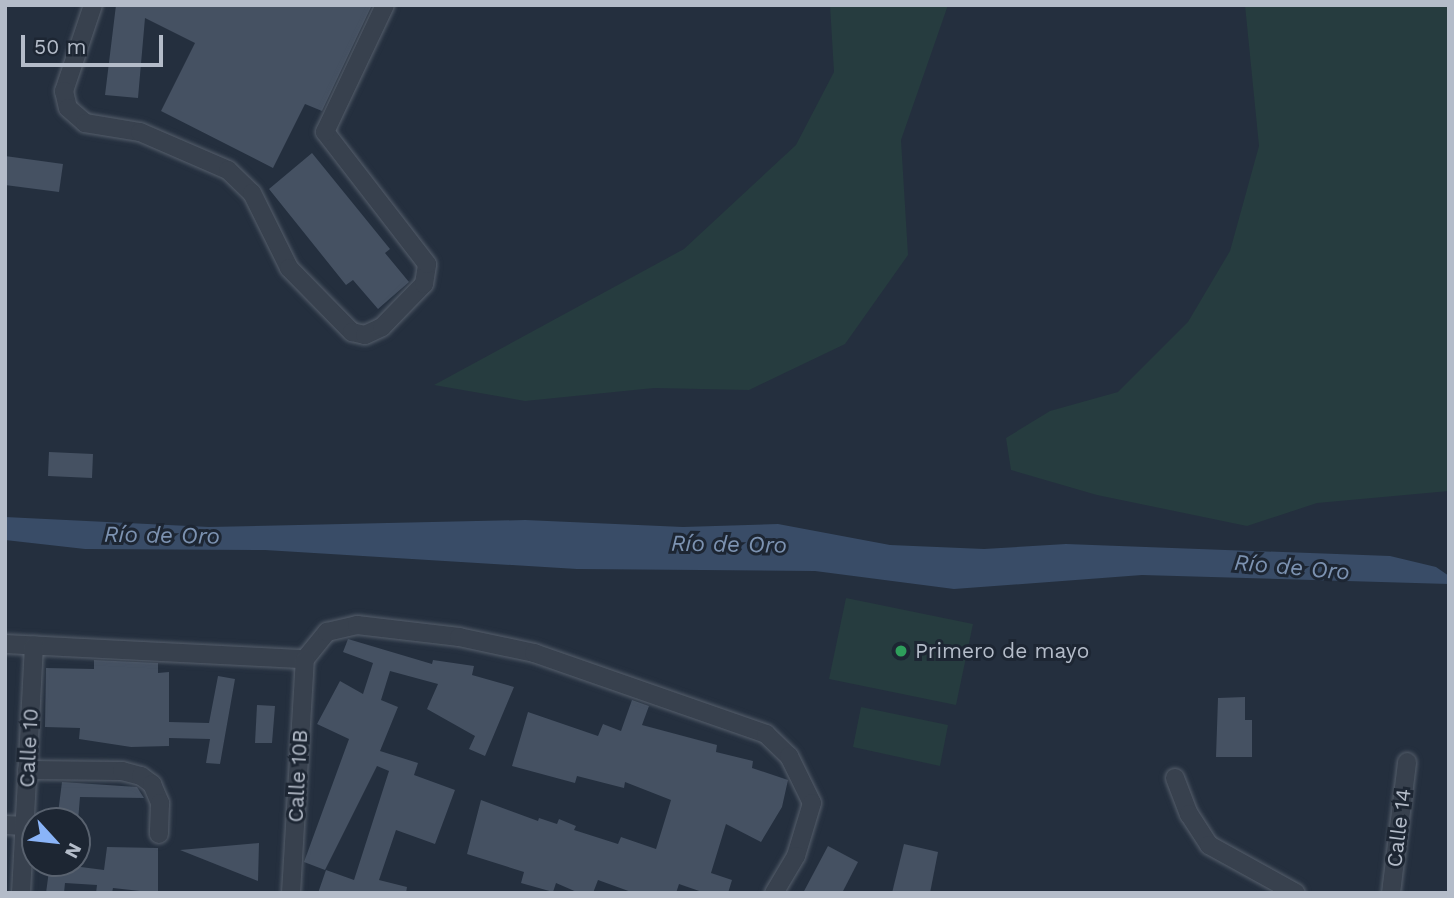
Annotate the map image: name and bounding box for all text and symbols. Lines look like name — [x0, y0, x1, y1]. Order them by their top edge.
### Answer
scale bar — [24, 21, 166, 65]
text: 50 m — [34, 34, 86, 59]
water label: Río de Oro — [104, 521, 220, 551]
water label: Río de Oro — [671, 530, 787, 560]
water label: Río de Oro — [1233, 549, 1351, 587]
place label: Primero de mayo — [915, 638, 1089, 664]
marker: Primero de mayo — [893, 643, 909, 659]
street label: Calle 10 — [14, 708, 44, 788]
street label: Calle 10B — [283, 729, 313, 823]
street label: Calle 14 — [1382, 787, 1416, 869]
north arrow — [21, 807, 91, 877]
text: N — [60, 839, 87, 862]

